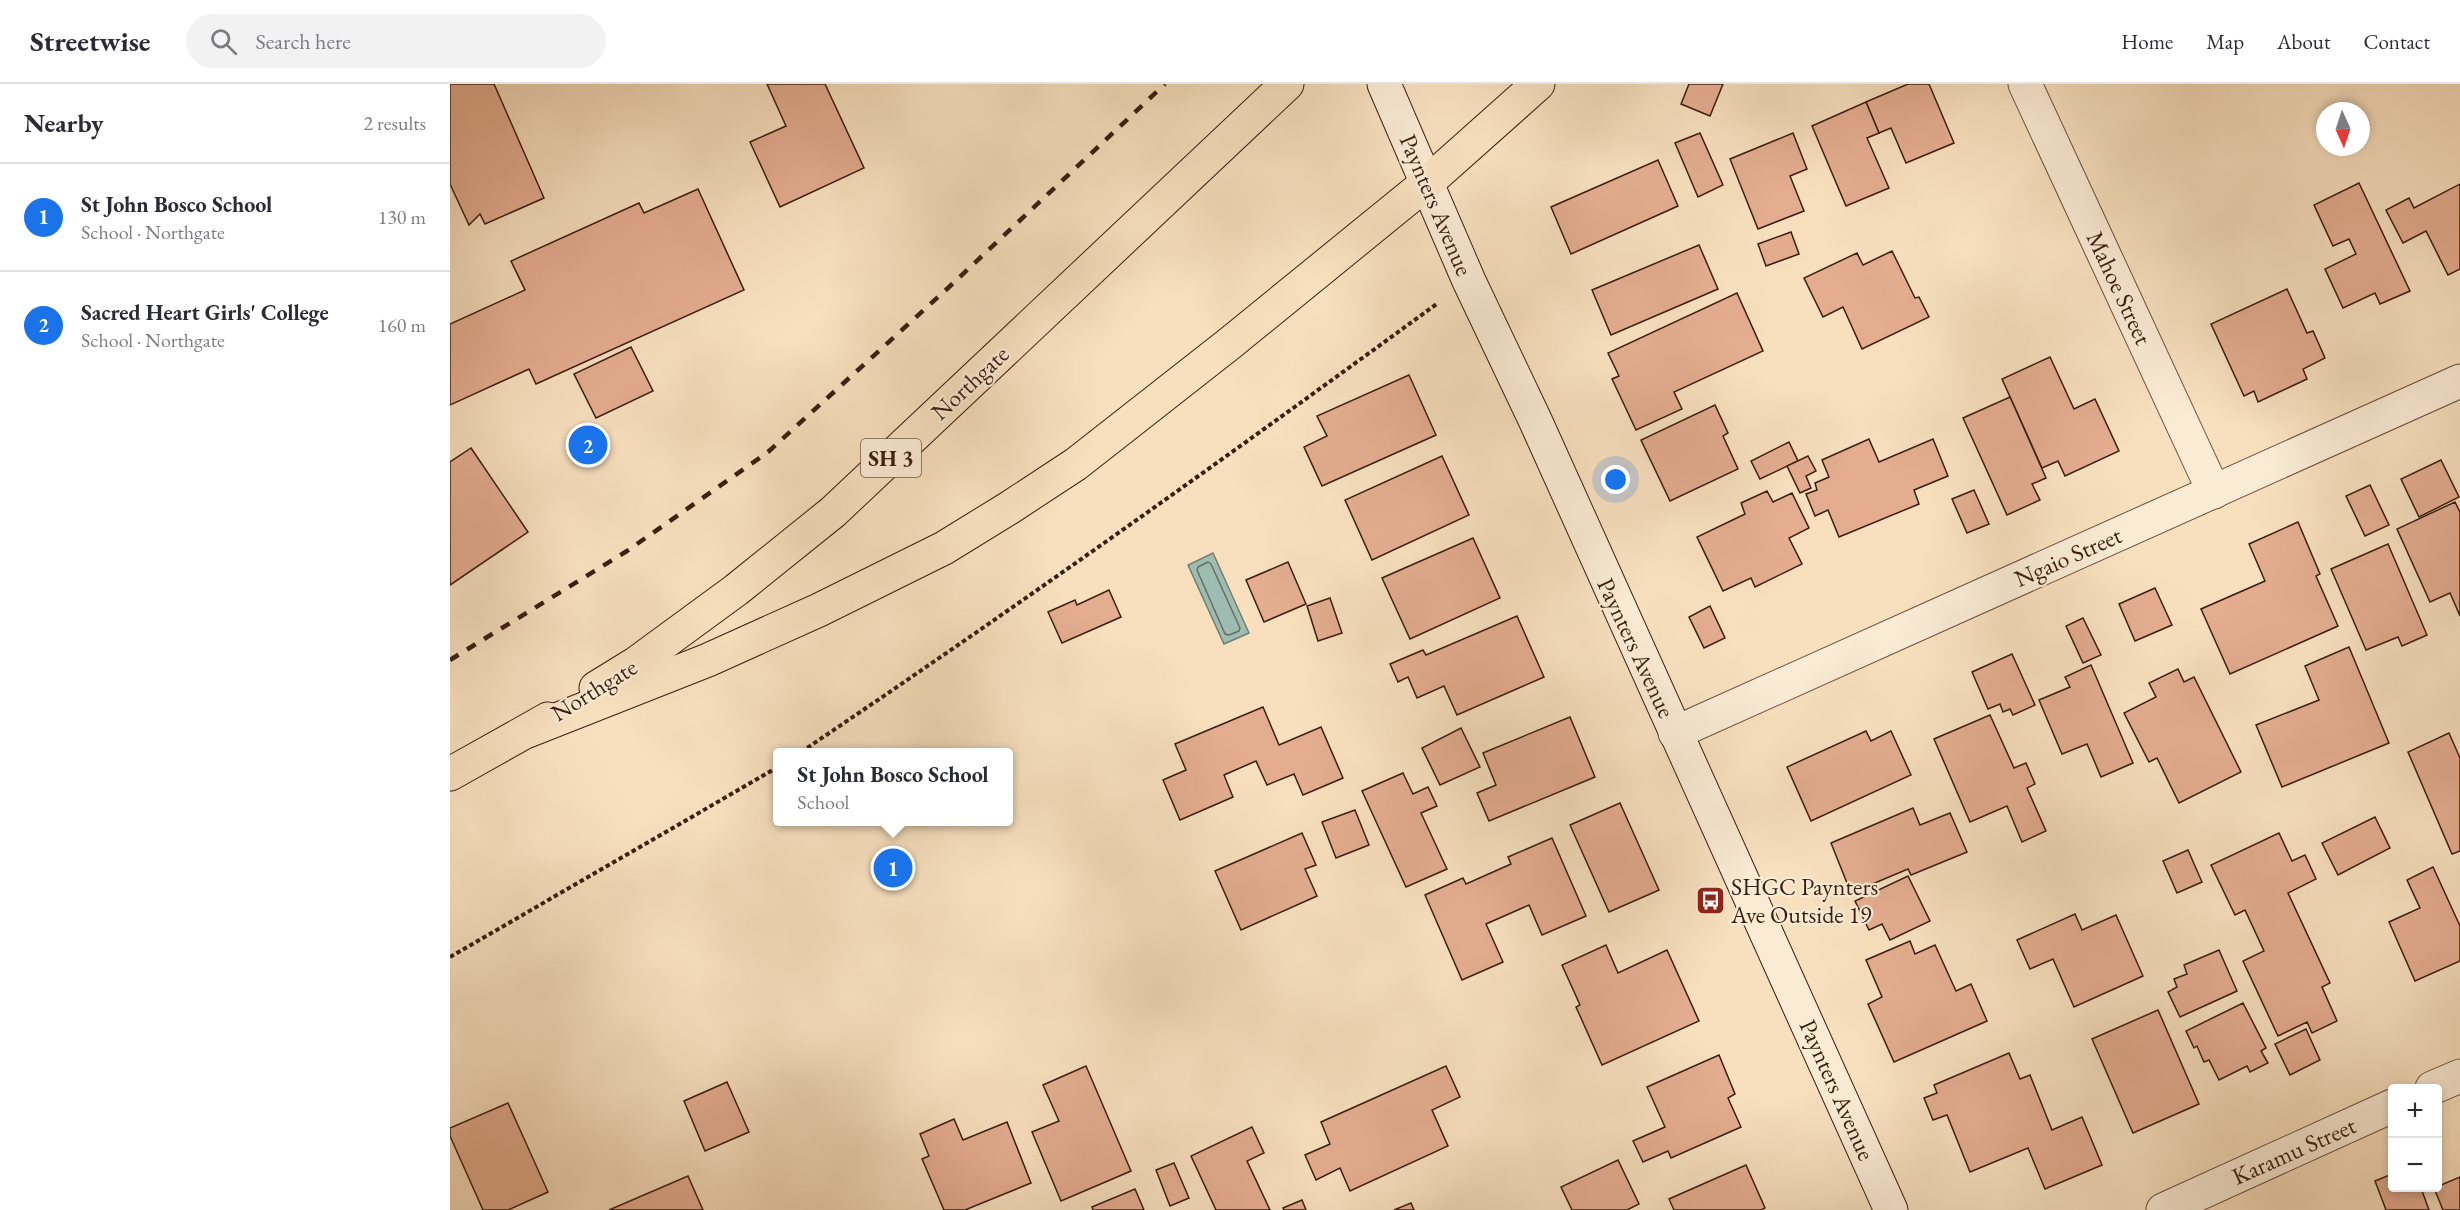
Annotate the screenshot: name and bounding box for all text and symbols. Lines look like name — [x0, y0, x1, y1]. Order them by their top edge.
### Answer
search box — [186, 14, 606, 68]
text: Streetwise — [30, 23, 150, 59]
icon: search — [207, 25, 240, 58]
text: Search here — [255, 27, 351, 56]
text: Home — [2121, 28, 2173, 55]
text: Map — [2206, 28, 2244, 55]
text: About — [2277, 28, 2330, 55]
text: Contact — [2363, 28, 2430, 55]
north arrow — [2316, 102, 2370, 156]
text: Nearby — [24, 106, 104, 140]
text: 2 results — [363, 110, 426, 136]
street label: Paynters Avenue — [1393, 129, 1480, 280]
text: St John Bosco School — [81, 190, 272, 219]
text: 1 — [38, 204, 49, 230]
text: 130 m — [378, 204, 426, 230]
text: School · Northgate — [81, 219, 225, 245]
street label: Mahoe Street — [2080, 226, 2159, 350]
text: Sacred Heart Girls' College — [81, 298, 329, 327]
text: 2 — [38, 312, 49, 338]
text: 160 m — [378, 312, 426, 338]
text: School · Northgate — [81, 327, 225, 353]
street label: Northgate — [924, 339, 1015, 427]
pin: 2 — [568, 422, 608, 468]
road number: SH 3 — [861, 439, 921, 477]
your location — [1601, 465, 1630, 494]
street label: Ngaio Street — [2009, 519, 2127, 594]
street label: Paynters Avenue — [1591, 573, 1682, 723]
street label: Northgate — [545, 651, 643, 728]
popup — [773, 748, 1013, 826]
text: St John Bosco School — [797, 760, 989, 789]
text: School — [797, 789, 849, 815]
pin: 1 — [874, 846, 912, 890]
place label: SHGC Paynters Ave Outside 19 — [1730, 871, 1878, 930]
bus stop icon: SHGC Paynters Ave Outside 19 — [1694, 885, 1726, 917]
street label: Paynters Avenue — [1793, 1015, 1882, 1165]
map controls — [2388, 1084, 2442, 1192]
button: + — [2388, 1084, 2442, 1138]
street label: Karamu Street — [2227, 1109, 2361, 1192]
button: − — [2388, 1138, 2442, 1192]

